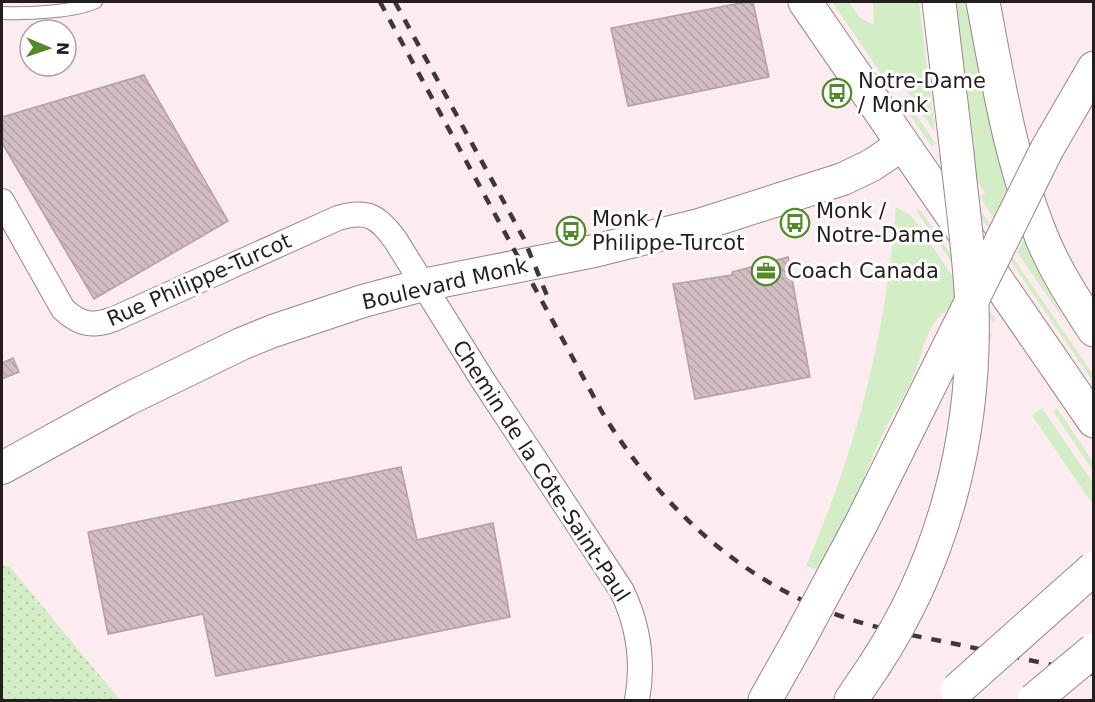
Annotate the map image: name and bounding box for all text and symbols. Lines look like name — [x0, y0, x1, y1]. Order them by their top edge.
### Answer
north arrow — [18, 18, 78, 78]
text: N — [53, 41, 72, 56]
place label: Notre-Dame / Monk — [858, 69, 986, 117]
bus stop icon: Notre-Dame / Monk — [821, 77, 853, 109]
place label: Monk / Notre-Dame — [816, 199, 944, 247]
place label: Monk / Philippe-Turcot — [592, 207, 744, 255]
bus stop icon: Monk / Notre-Dame — [779, 207, 811, 239]
bus stop icon: Monk / Philippe-Turcot — [555, 215, 587, 247]
street label: Rue Philippe-Turcot — [103, 229, 295, 331]
street label: Boulevard Monk — [360, 253, 531, 315]
office icon: Coach Canada — [750, 255, 782, 287]
place label: Coach Canada — [787, 259, 939, 283]
street label: Chemin de la Côte-Saint-Paul — [447, 336, 635, 606]

